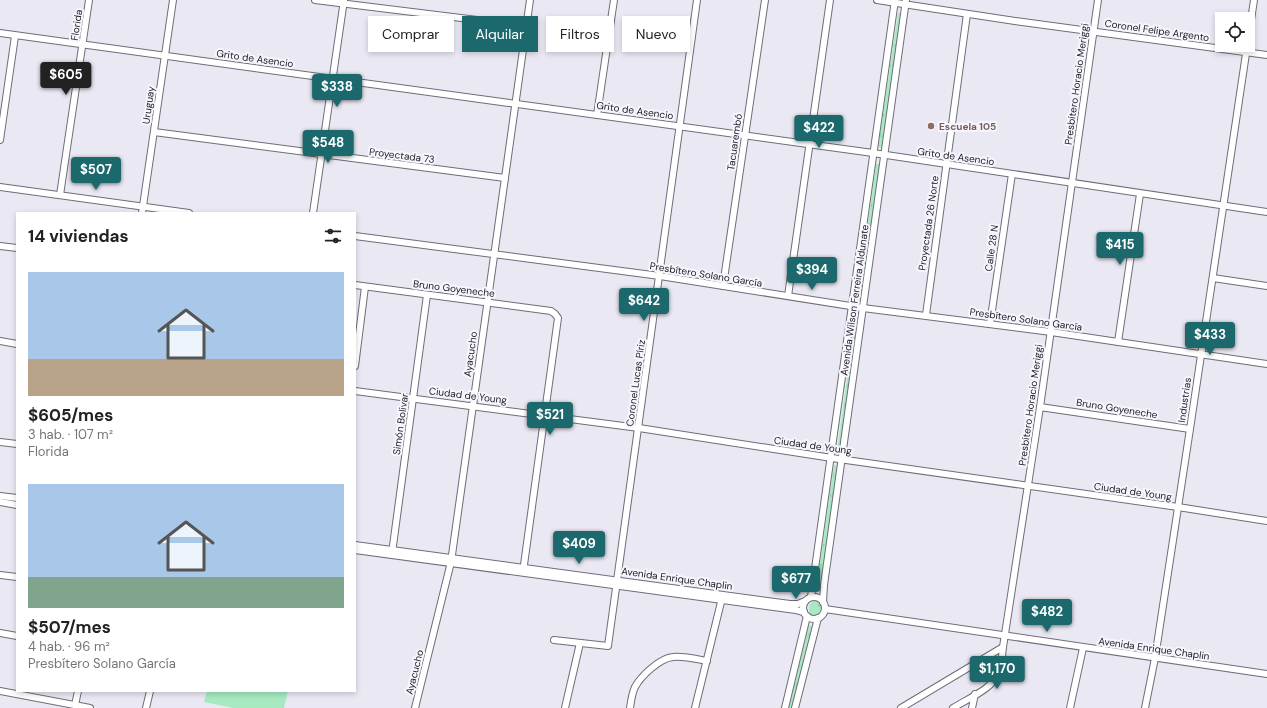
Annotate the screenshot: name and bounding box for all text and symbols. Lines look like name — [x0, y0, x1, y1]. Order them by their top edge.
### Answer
street label: Florida — [68, 9, 85, 41]
map controls — [1215, 12, 1255, 52]
button: locate — [1215, 12, 1255, 52]
chip: Comprar — [368, 16, 454, 52]
chip: Alquilar — [462, 16, 538, 52]
chip: Filtros — [546, 16, 614, 52]
chip: Nuevo — [622, 16, 690, 52]
street label: Coronel Felipe Argento — [1104, 17, 1210, 44]
street label: Presbítero Horacio Meriggi — [1062, 23, 1091, 146]
street label: Grito de Asencio — [216, 47, 294, 70]
pin: $605 — [42, 62, 90, 96]
text: $605 — [49, 66, 83, 83]
pin: $338 — [313, 74, 361, 108]
text: $338 — [321, 78, 353, 95]
street label: Uruguay — [139, 85, 158, 125]
street label: Grito de Asencio — [596, 99, 674, 122]
street label: Tacuarembó — [724, 113, 745, 171]
pin: $422 — [795, 115, 843, 149]
text: $422 — [803, 119, 835, 136]
place label: Escuela 105 — [939, 120, 996, 133]
marker: Escuela 105 — [926, 121, 936, 131]
pin: $548 — [304, 130, 352, 164]
text: $548 — [312, 134, 344, 151]
street label: Proyectada 73 — [368, 145, 436, 166]
street label: Grito de Asencio — [917, 145, 995, 168]
pin: $507 — [72, 157, 120, 191]
text: $507 — [80, 161, 112, 178]
street label: Proyectada 26 Norte — [915, 175, 942, 271]
street label: Avenida Wilson Ferreira Aldunate — [837, 223, 872, 376]
street label: Calle 28 N — [982, 224, 1001, 272]
text: 14 viviendas — [28, 225, 129, 247]
icon: filters — [322, 225, 344, 247]
pin: $415 — [1096, 232, 1144, 266]
text: $415 — [1105, 236, 1135, 253]
pin: $394 — [788, 257, 836, 291]
street label: Presbítero Solano García — [649, 259, 763, 290]
text: $394 — [796, 261, 828, 278]
street label: Bruno Goyeneche — [412, 277, 496, 300]
pin: $642 — [620, 288, 668, 322]
text: $642 — [628, 292, 660, 309]
icon: home — [150, 298, 222, 370]
street label: Presbítero Solano García — [969, 305, 1083, 334]
pin: $433 — [1186, 322, 1234, 356]
text: $433 — [1194, 326, 1226, 343]
street label: Ayacucho — [461, 331, 480, 378]
street label: Coronel Lucas Píriz — [623, 338, 648, 427]
street label: Presbítero Horacio Meriggi — [1016, 344, 1045, 467]
street label: Industrias — [1175, 377, 1194, 423]
street label: Ciudad de Young — [428, 384, 508, 407]
street label: Simón Bolivar — [390, 392, 411, 456]
street label: Bruno Goyeneche — [1075, 396, 1159, 421]
pin: $521 — [526, 402, 574, 436]
text: $605/mes — [28, 404, 113, 426]
text: $521 — [536, 406, 564, 423]
text: 3 hab. · 107 m² — [28, 426, 113, 443]
street label: Ciudad de Young — [773, 434, 853, 457]
text: Florida — [28, 443, 69, 460]
street label: Ciudad de Young — [1093, 480, 1173, 503]
icon: home — [150, 510, 222, 582]
pin: $409 — [555, 531, 603, 565]
text: $409 — [562, 535, 596, 552]
street label: Avenida Enrique Chaplin — [620, 564, 734, 593]
pin: $677 — [772, 566, 820, 600]
text: $677 — [781, 570, 811, 587]
pin: $482 — [1023, 599, 1071, 633]
text: $482 — [1031, 603, 1063, 620]
text: $507/mes — [28, 616, 111, 638]
street label: Avenida Enrique Chaplin — [1097, 634, 1211, 663]
text: 4 hab. · 96 m² — [28, 638, 110, 655]
street label: Ayacucho — [403, 648, 426, 696]
text: Presbítero Solano García — [28, 655, 176, 672]
pin: $1,170 — [964, 656, 1030, 690]
text: $1,170 — [979, 660, 1015, 677]

